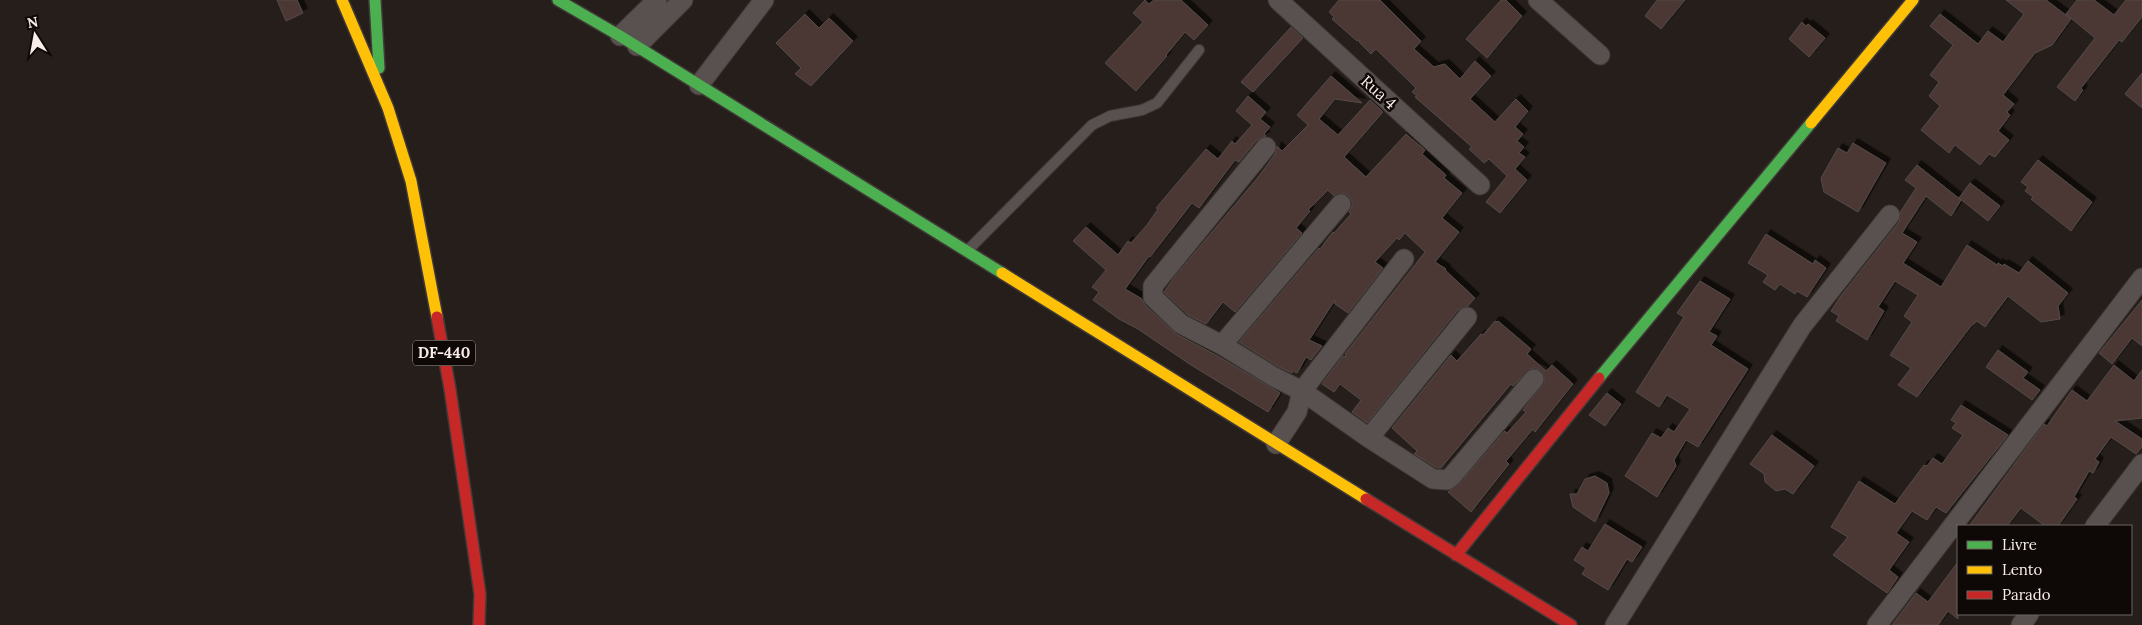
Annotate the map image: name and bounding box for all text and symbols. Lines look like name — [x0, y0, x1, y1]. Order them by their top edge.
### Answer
north arrow — [10, 10, 60, 60]
text: N — [25, 12, 40, 32]
street label: Rua 4 — [1357, 71, 1401, 113]
road number: DF-440 — [413, 340, 475, 366]
legend — [1957, 525, 2132, 615]
text: Livre — [2002, 535, 2037, 554]
text: Lento — [2002, 560, 2043, 579]
text: Parado — [2002, 585, 2051, 604]

